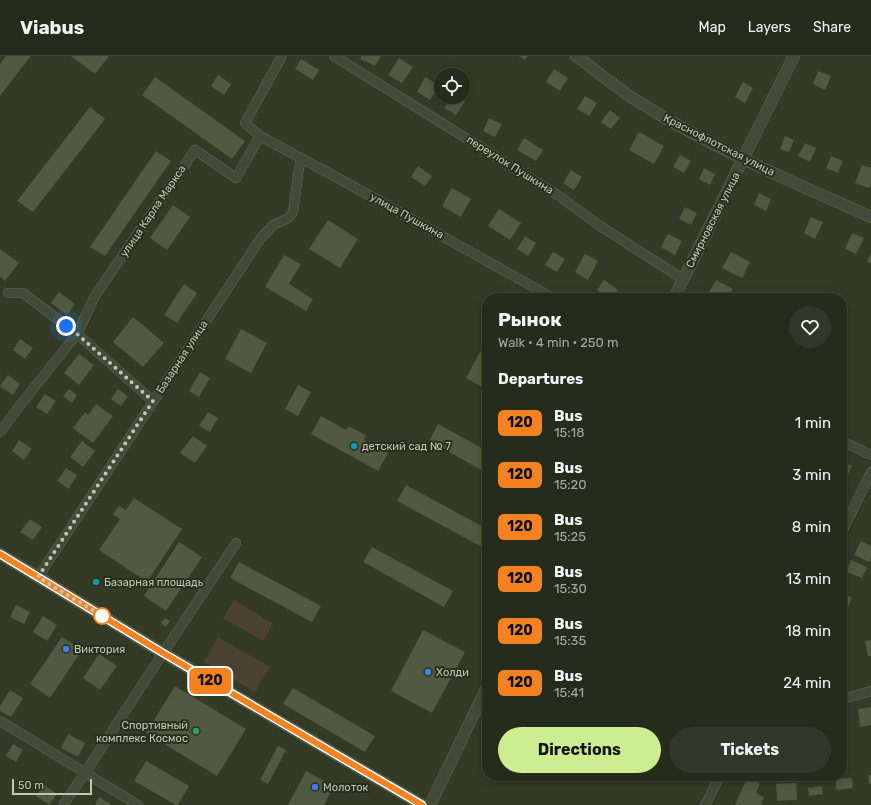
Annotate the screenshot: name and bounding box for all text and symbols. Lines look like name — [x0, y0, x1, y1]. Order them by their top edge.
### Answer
text: Viabus — [20, 16, 84, 39]
text: Map — [699, 19, 726, 36]
text: Layers — [748, 19, 791, 36]
text: Share — [813, 19, 851, 36]
map controls — [434, 68, 470, 104]
button: locate — [434, 68, 470, 104]
street label: Краснофлотская улица — [661, 111, 777, 179]
street label: переулок Пушкина — [464, 133, 556, 197]
street label: улица Карла Маркса — [117, 163, 189, 259]
street label: Смирновская улица — [683, 170, 743, 270]
street label: улица Пушкина — [368, 190, 446, 242]
button: heart — [789, 306, 831, 348]
text: Рынок — [498, 308, 562, 331]
your location — [56, 316, 76, 336]
street label: Базарная улица — [154, 318, 210, 396]
text: Walk · 4 min · 250 m — [498, 335, 619, 350]
text: Departures — [498, 370, 583, 388]
text: Bus — [554, 407, 582, 425]
text: 120 — [507, 414, 533, 431]
text: 1 min — [795, 414, 831, 432]
text: 15:18 — [554, 425, 584, 440]
place label: детский сад № 7 — [362, 440, 451, 453]
marker: детский сад № 7 — [349, 441, 359, 451]
text: Bus — [554, 459, 582, 477]
text: 120 — [507, 466, 533, 483]
text: 3 min — [792, 466, 831, 484]
text: 15:20 — [554, 477, 587, 492]
text: Bus — [554, 511, 582, 529]
text: 120 — [507, 518, 533, 535]
text: 8 min — [792, 518, 831, 536]
text: 15:25 — [554, 529, 586, 544]
text: Bus — [554, 563, 582, 581]
text: 120 — [507, 570, 533, 587]
text: 13 min — [786, 570, 831, 588]
place label: Базарная площадь — [104, 576, 204, 589]
marker: Базарная площадь — [91, 577, 101, 587]
text: 15:30 — [554, 581, 587, 596]
unlabelled marker — [93, 607, 111, 625]
text: Bus — [554, 615, 582, 633]
text: 120 — [507, 622, 533, 639]
text: 18 min — [785, 622, 831, 640]
text: 15:35 — [554, 633, 586, 648]
place label: Виктория — [74, 643, 125, 656]
marker: Виктория — [61, 644, 71, 654]
place label: Холди — [436, 666, 469, 679]
marker: Холди — [423, 667, 433, 677]
text: Bus — [554, 667, 582, 685]
line badge: 120 — [187, 668, 233, 694]
text: 120 — [197, 672, 223, 689]
text: 120 — [507, 674, 533, 691]
text: 24 min — [783, 674, 831, 692]
text: 15:41 — [554, 685, 584, 700]
place label: Спортивный комплекс Космос — [96, 719, 188, 745]
marker: Спортивный комплекс Космос — [191, 726, 201, 736]
button: Directions — [498, 727, 661, 773]
button: Tickets — [669, 727, 831, 773]
scale bar — [12, 777, 92, 796]
text: 50 m — [18, 779, 44, 792]
place label: Молоток — [323, 781, 369, 794]
marker: Молоток — [310, 782, 320, 792]

